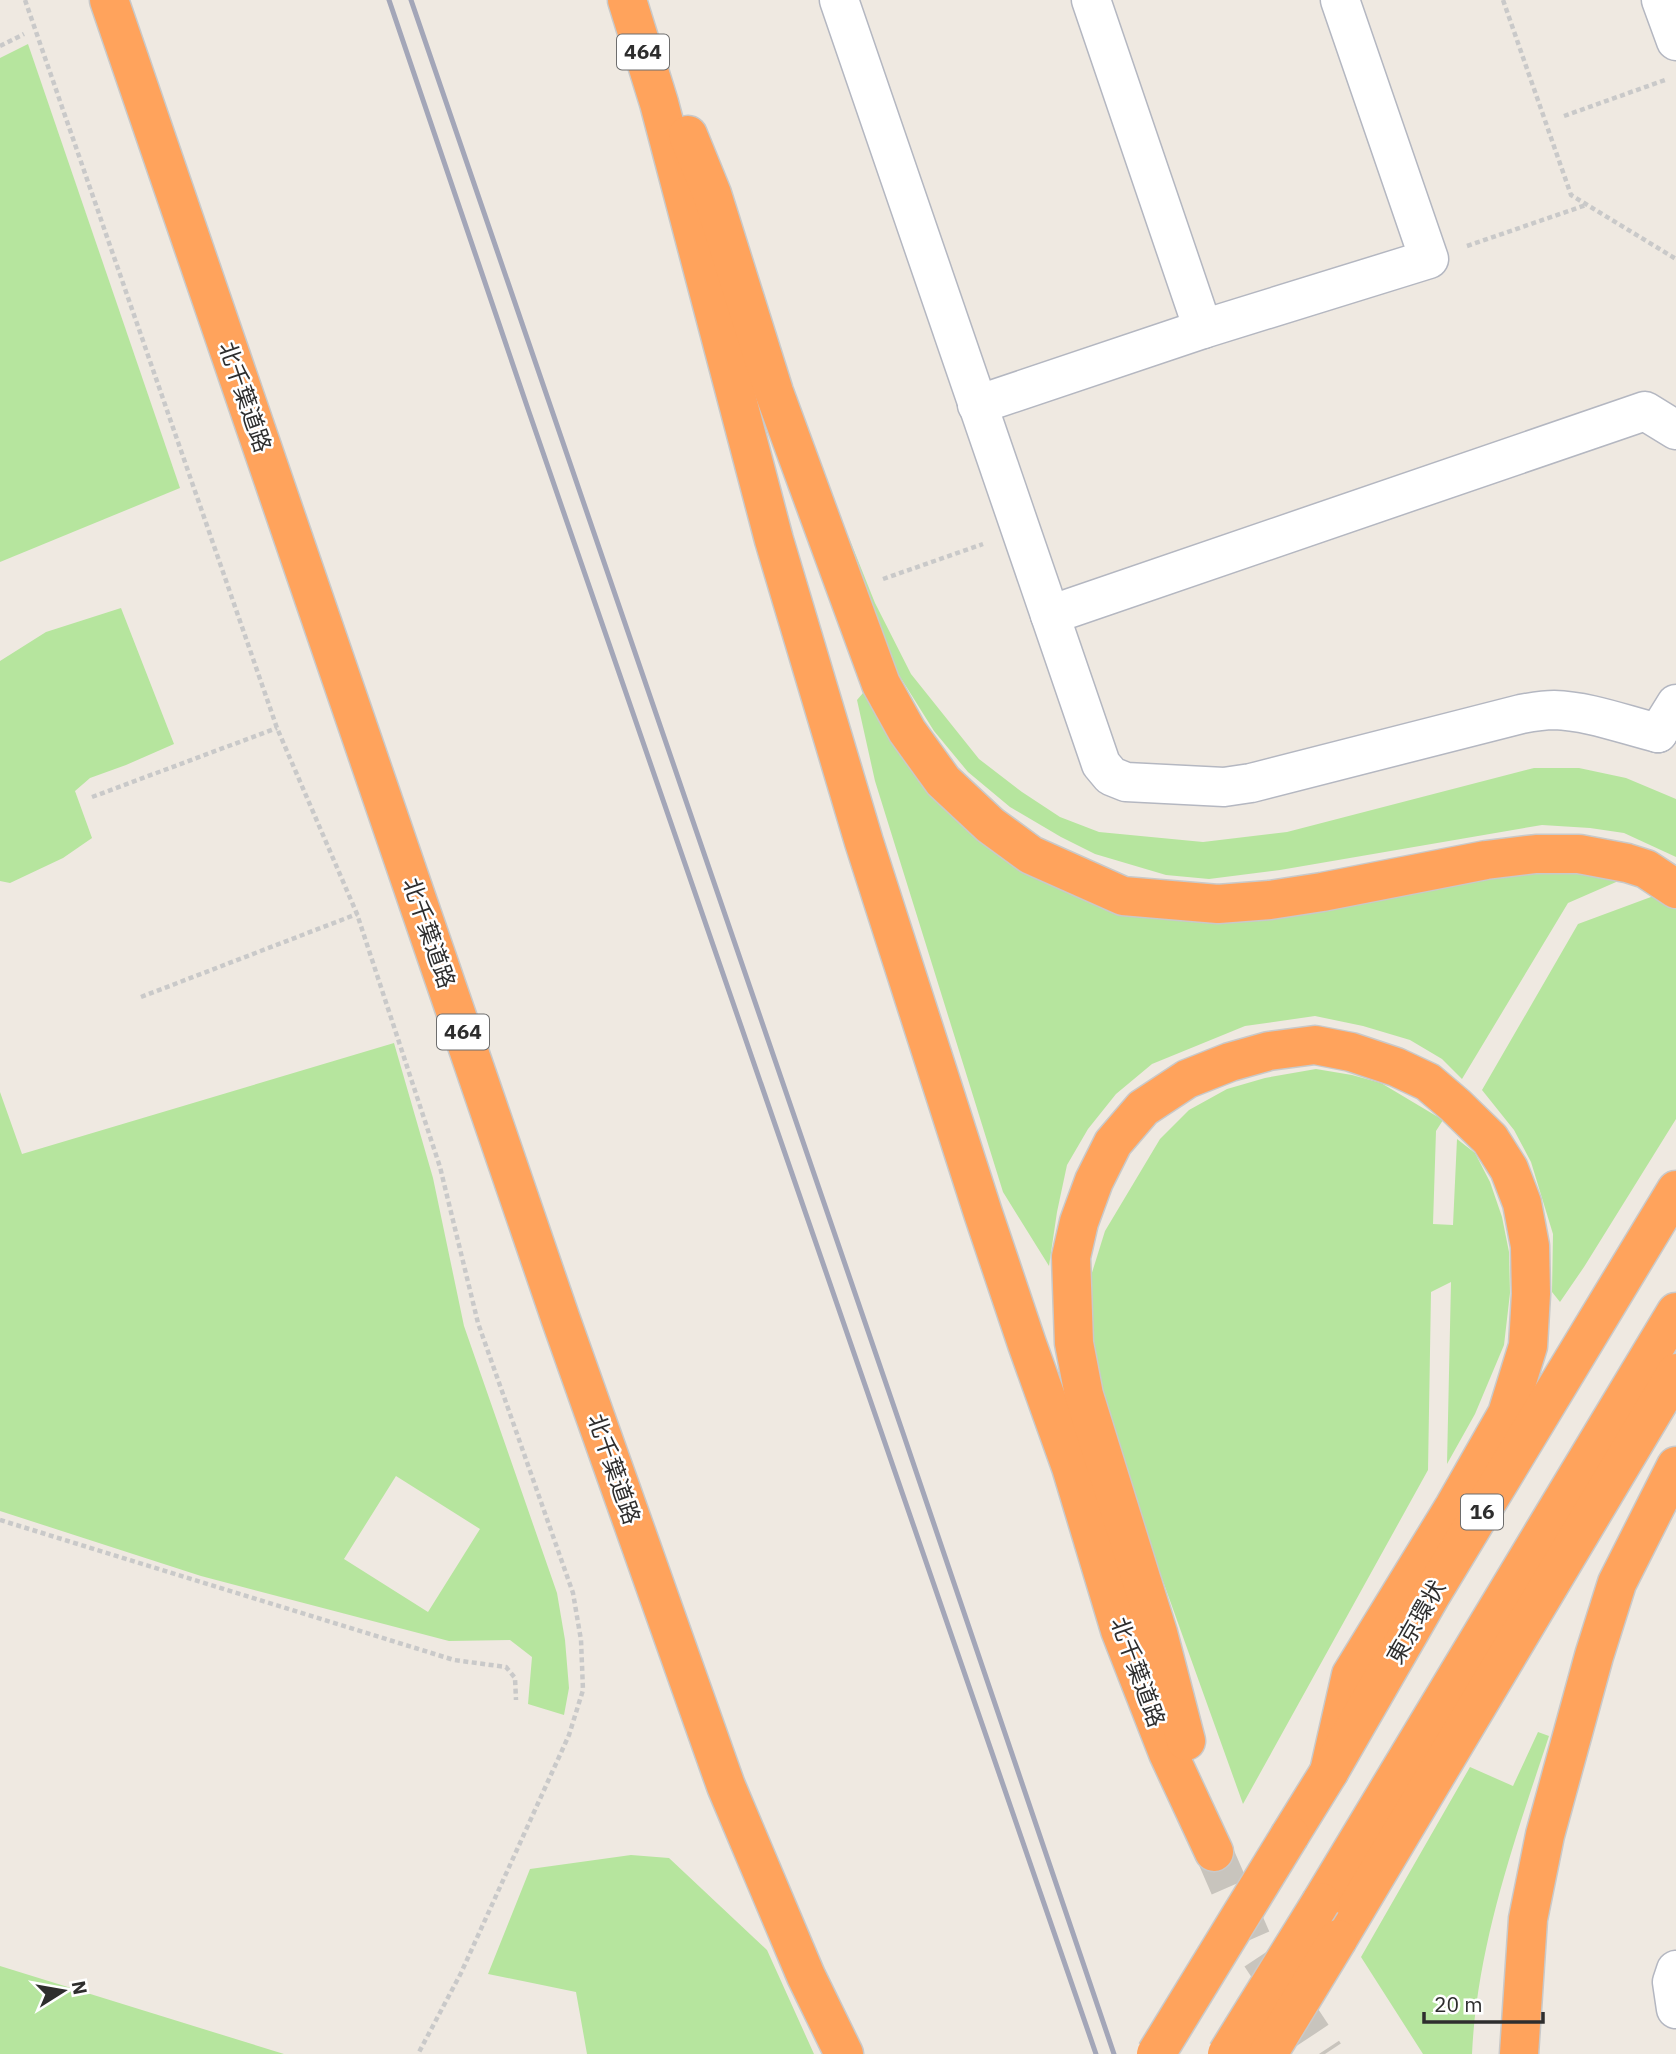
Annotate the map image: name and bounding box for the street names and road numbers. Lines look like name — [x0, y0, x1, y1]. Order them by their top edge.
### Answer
road number: 464 — [617, 34, 669, 70]
street label: 北千葉道路 — [213, 337, 279, 456]
street label: 北千葉道路 — [397, 873, 463, 992]
road number: 464 — [437, 1014, 489, 1050]
street label: 北千葉道路 — [582, 1409, 648, 1528]
road number: 16 — [1461, 1494, 1503, 1530]
street label: 東京環状 — [1379, 1574, 1451, 1669]
street label: 北千葉道路 — [1105, 1612, 1173, 1731]

